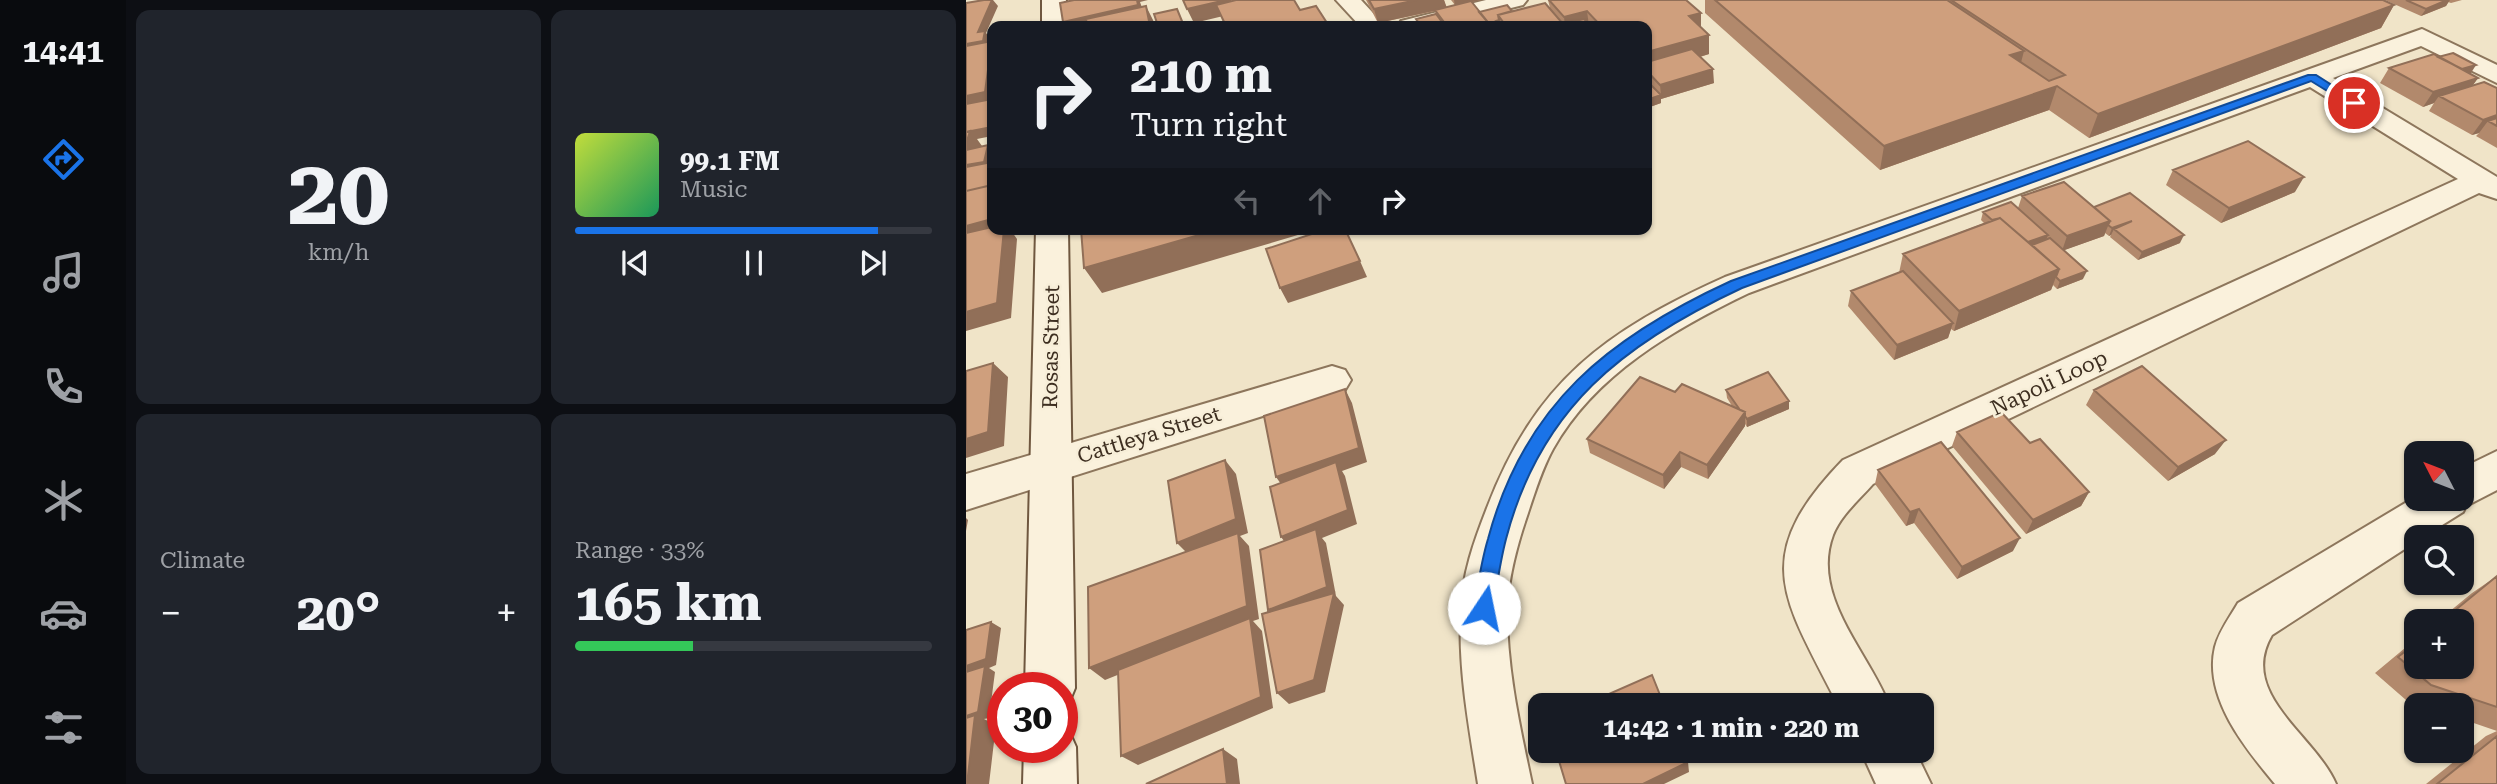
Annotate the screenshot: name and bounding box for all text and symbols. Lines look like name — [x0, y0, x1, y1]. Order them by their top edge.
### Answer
text: 14:41 — [22, 32, 104, 70]
text: 210 m — [1130, 47, 1272, 104]
icon: right — [1015, 49, 1106, 140]
pin — [2324, 73, 2384, 133]
icon: arrive — [2335, 84, 2373, 122]
text: Turn right — [1130, 106, 1287, 144]
icon: directions — [39, 135, 88, 184]
text: 20 — [288, 140, 389, 246]
text: 99.1 FM — [680, 146, 780, 176]
text: Music — [680, 176, 747, 203]
icon: left — [1228, 182, 1266, 220]
icon: ahead — [1301, 182, 1339, 220]
icon: right — [1374, 182, 1412, 220]
text: km/h — [308, 239, 369, 266]
icon: previous — [616, 244, 654, 282]
icon: pause — [735, 244, 773, 282]
icon: next — [854, 244, 892, 282]
icon: music — [39, 248, 88, 297]
street label: Rosas Street — [1038, 285, 1064, 409]
street label: Napoli Loop — [1987, 346, 2111, 420]
icon: phone — [39, 362, 88, 411]
street label: Cattleya Street — [1074, 402, 1224, 468]
north arrow — [2404, 441, 2474, 511]
map controls — [2404, 441, 2474, 763]
icon: climate — [39, 476, 88, 525]
button: search — [2404, 525, 2474, 595]
text: Range · 33% — [575, 537, 704, 564]
text: Climate — [160, 547, 245, 574]
position arrow — [1447, 571, 1521, 645]
text: 165 km — [575, 572, 762, 633]
text: 20° — [296, 582, 381, 643]
icon: car — [39, 589, 88, 638]
text: − — [160, 591, 181, 635]
text: + — [496, 591, 517, 635]
button: + — [2404, 609, 2474, 679]
speed limit sign: 30 — [987, 672, 1078, 763]
button: − — [2404, 693, 2474, 763]
icon: filters — [39, 703, 88, 752]
text: 14:42 · 1 min · 220 m — [1603, 713, 1859, 743]

